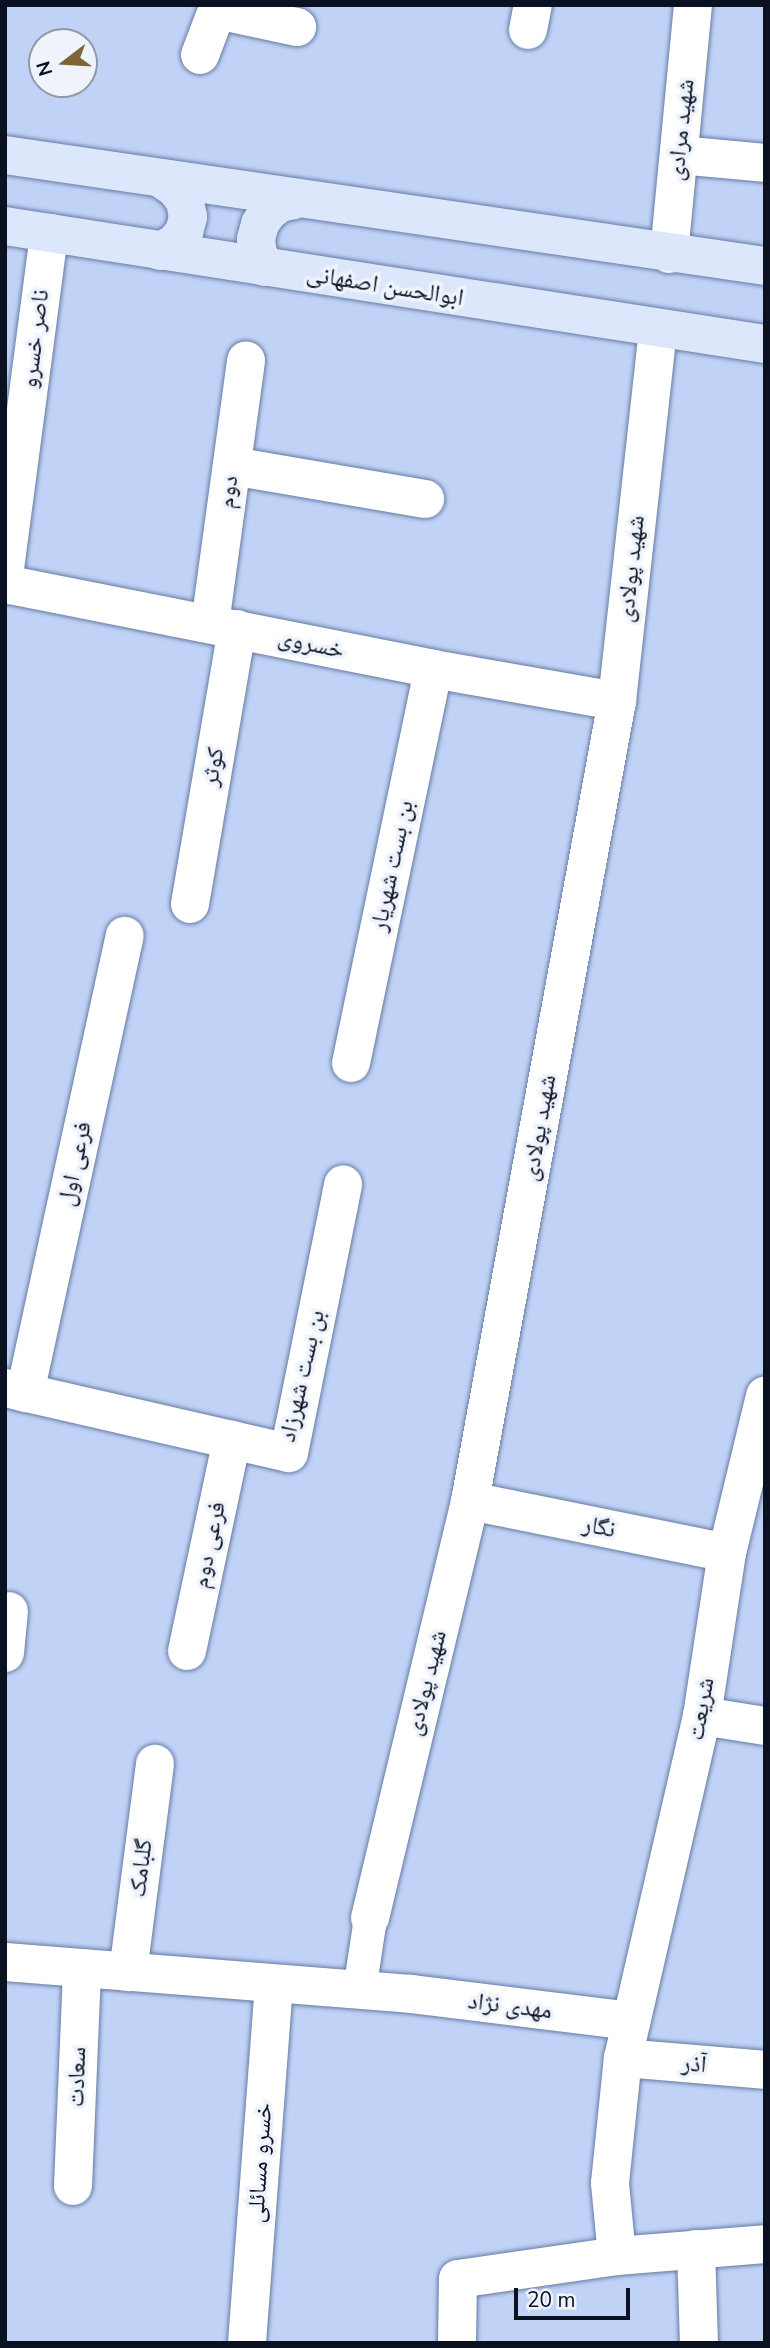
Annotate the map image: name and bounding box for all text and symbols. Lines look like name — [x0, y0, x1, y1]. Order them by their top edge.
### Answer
north arrow — [28, 28, 98, 98]
text: N — [30, 58, 59, 79]
street label: شهید مرادی — [661, 78, 701, 182]
street label: ابوالحسن اصفهانی — [304, 259, 466, 313]
street label: ناصر خسرو — [15, 288, 55, 390]
street label: دوم — [211, 474, 245, 510]
street label: شهید پولادی — [611, 514, 651, 624]
street label: خسروی — [275, 623, 347, 665]
street label: کوثر — [195, 745, 231, 789]
street label: بن بست شهریار — [364, 798, 420, 934]
street label: شهید پولادی — [515, 1072, 563, 1184]
street label: فرعی اول — [52, 1119, 98, 1209]
street label: بن بست شهرزاد — [273, 1307, 331, 1445]
street label: فرعی دوم — [186, 1499, 232, 1591]
street label: نگار — [580, 1510, 618, 1544]
street label: شهید پولادی — [399, 1627, 453, 1739]
street label: شریعت — [681, 1675, 721, 1743]
street label: گلبامک — [123, 1837, 159, 1899]
street label: مهدی نژاد — [466, 1987, 554, 2025]
street label: سعادت — [62, 2046, 92, 2108]
street label: آذر — [680, 2049, 708, 2079]
street label: خسرو مسائلی — [241, 2102, 279, 2224]
scale bar — [518, 2274, 634, 2318]
text: 20 m — [527, 2286, 576, 2314]

